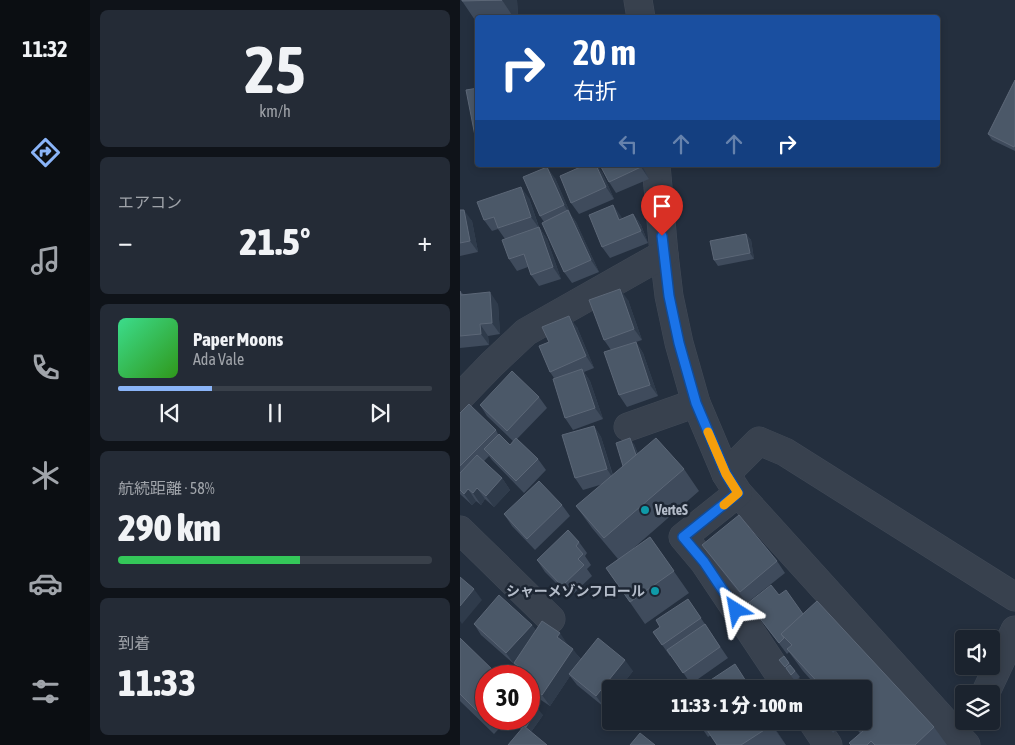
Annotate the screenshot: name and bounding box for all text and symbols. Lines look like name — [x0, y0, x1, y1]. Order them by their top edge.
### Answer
text: 25 — [244, 32, 306, 107]
text: 20 m — [573, 32, 636, 72]
icon: right — [490, 35, 555, 100]
text: 11:32 — [22, 36, 68, 62]
text: 右折 — [573, 78, 617, 104]
text: km/h — [259, 102, 291, 120]
icon: left — [614, 130, 642, 158]
icon: ahead — [667, 130, 695, 158]
icon: ahead — [720, 130, 748, 158]
icon: right — [773, 130, 801, 158]
icon: directions — [28, 135, 63, 170]
pin — [641, 185, 683, 236]
icon: arrive — [648, 192, 676, 220]
text: エアコン — [118, 193, 182, 211]
text: 21.5° — [240, 220, 310, 263]
text: − — [118, 225, 133, 257]
text: + — [417, 225, 432, 257]
icon: music — [28, 243, 63, 278]
text: Paper Moons — [193, 328, 283, 350]
icon: phone — [28, 350, 63, 385]
text: Ada Vale — [193, 350, 244, 368]
icon: previous — [156, 399, 184, 427]
icon: pause — [261, 399, 289, 427]
icon: next — [366, 399, 394, 427]
icon: climate — [28, 458, 63, 493]
text: 航続距離 · 58% — [118, 479, 215, 497]
place label: VerteS — [654, 502, 688, 518]
marker: VerteS — [639, 504, 651, 516]
text: 290 km — [118, 506, 221, 549]
icon: car — [28, 566, 63, 601]
place label: シャーメゾンフロール — [506, 583, 645, 599]
position arrow — [709, 583, 761, 635]
marker: シャーメゾンフロール — [649, 585, 661, 597]
map controls — [955, 630, 1000, 730]
button: sound — [955, 630, 1000, 675]
text: 到着 — [118, 634, 150, 652]
text: 11:33 — [118, 661, 196, 704]
speed limit sign: 30 — [475, 665, 540, 730]
icon: filters — [28, 674, 63, 709]
button: layers — [955, 685, 1000, 730]
text: 11:33 · 1 分 · 100 m — [671, 694, 803, 716]

